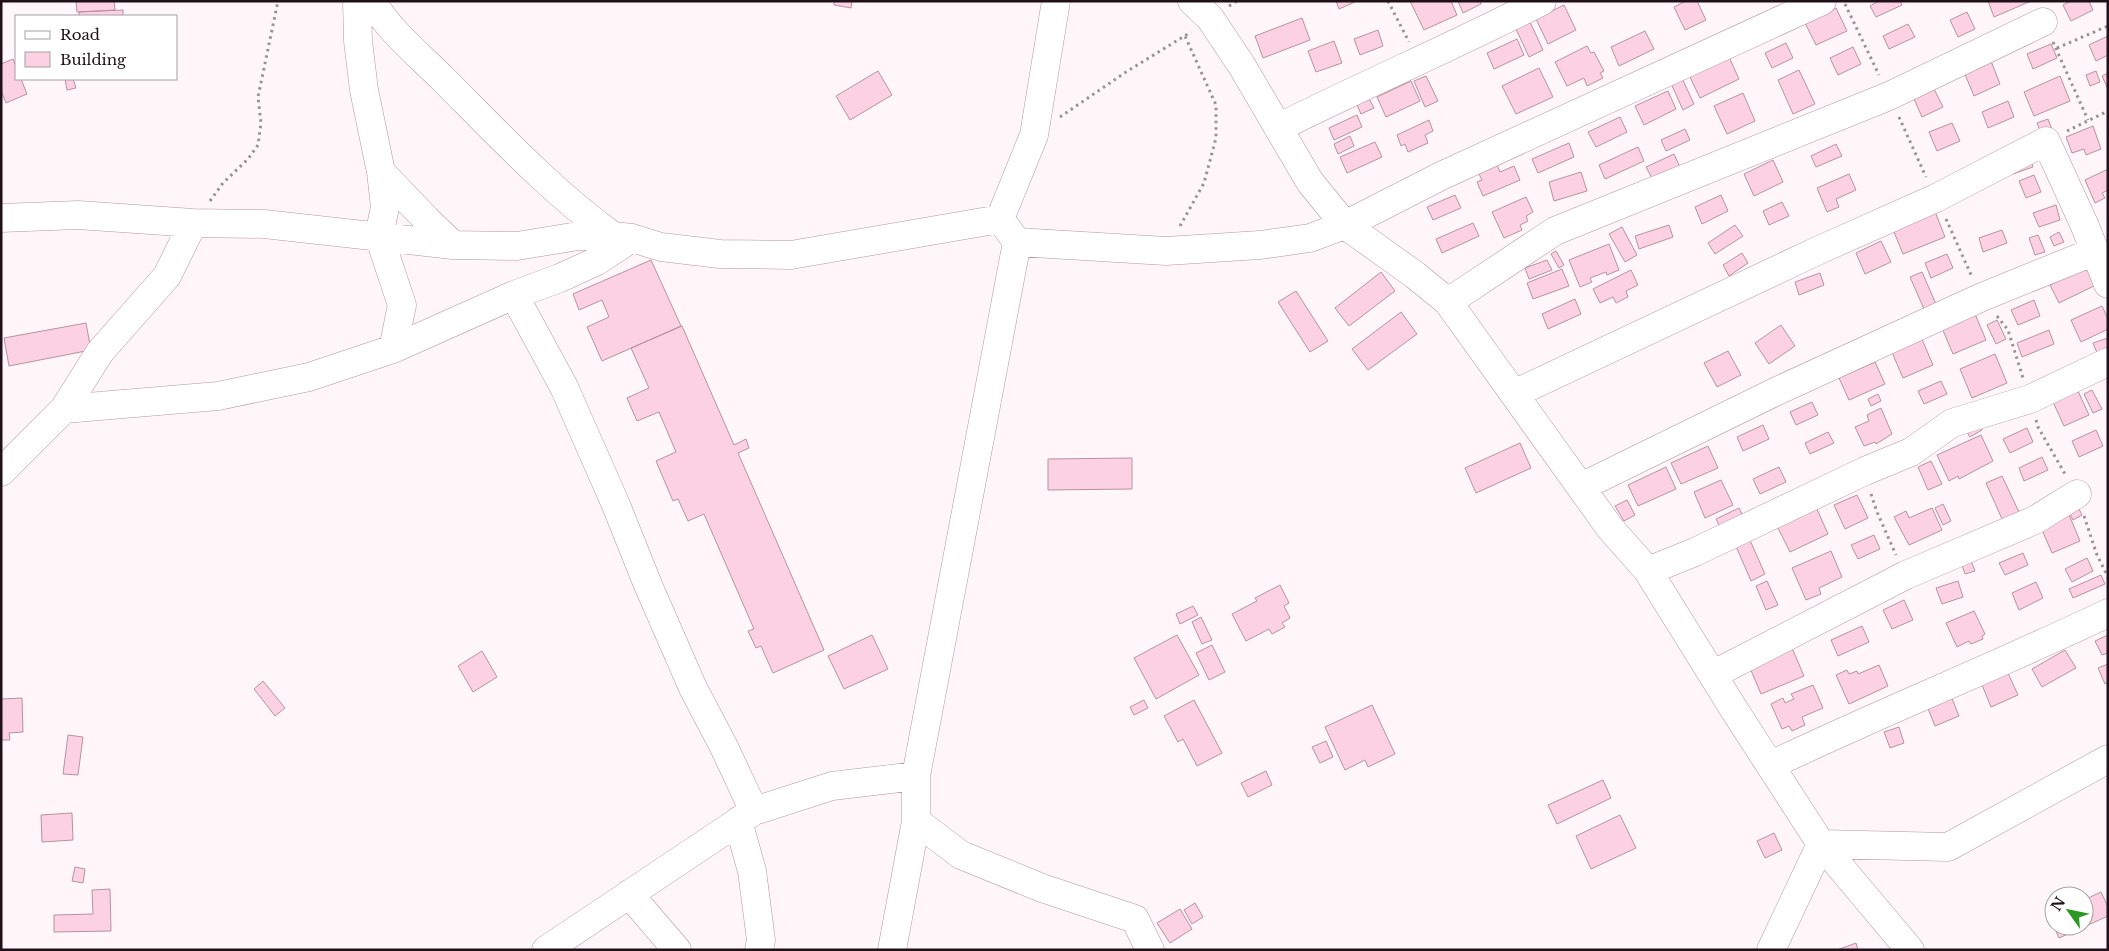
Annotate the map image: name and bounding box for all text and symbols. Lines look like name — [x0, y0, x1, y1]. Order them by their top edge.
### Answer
legend — [15, 15, 178, 80]
text: Road — [60, 25, 100, 44]
text: Building — [60, 50, 127, 69]
north arrow — [2044, 886, 2094, 936]
text: N — [2047, 893, 2069, 914]

